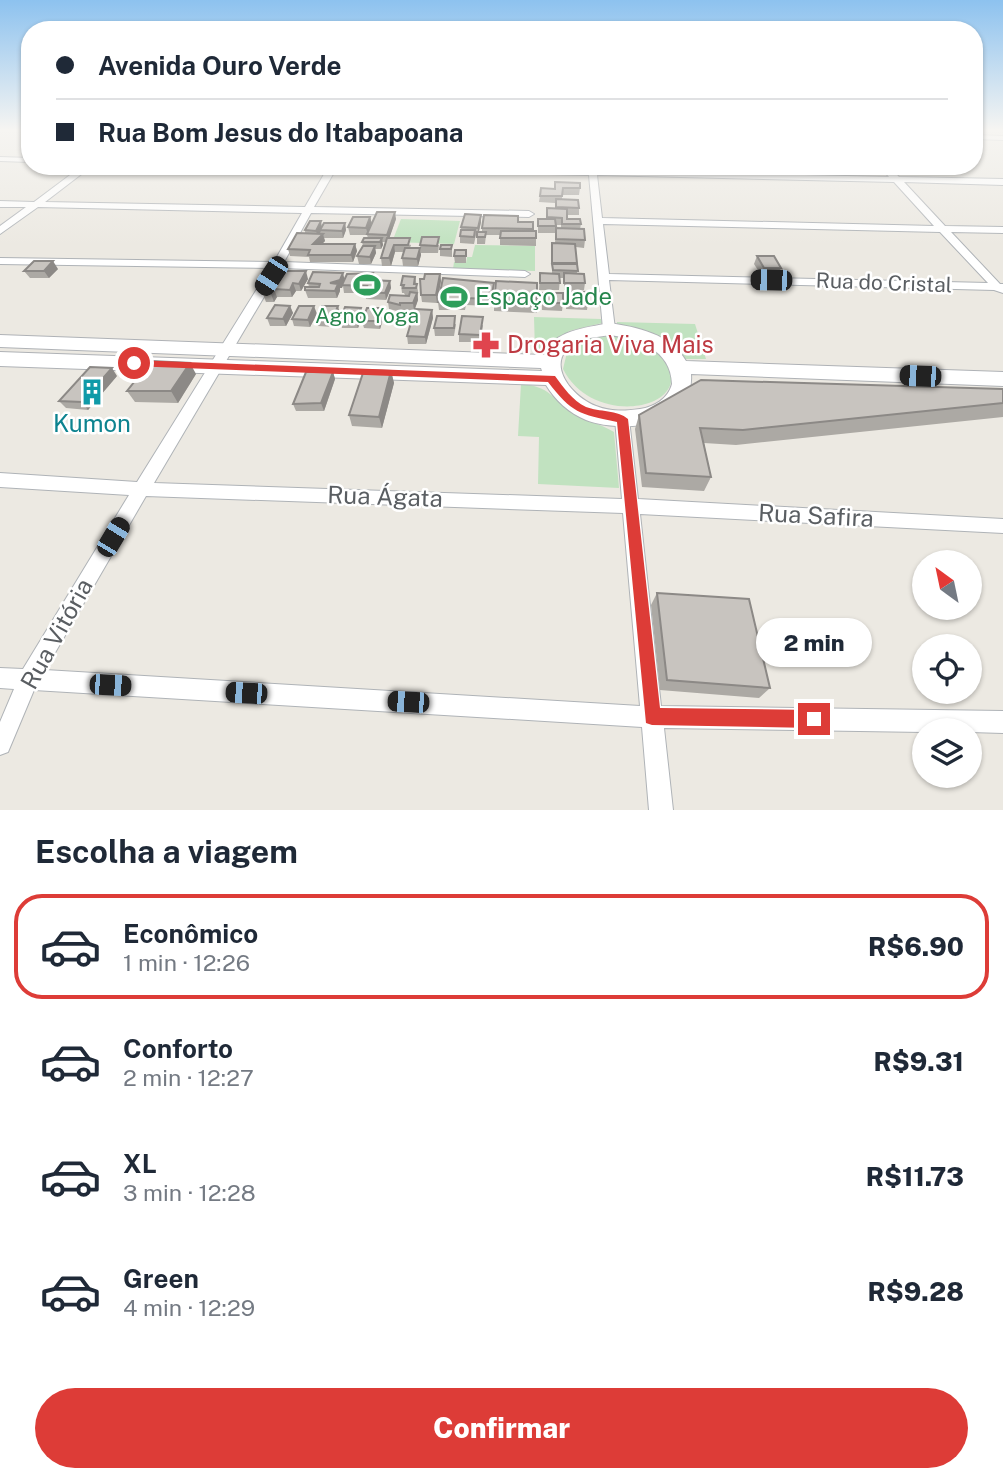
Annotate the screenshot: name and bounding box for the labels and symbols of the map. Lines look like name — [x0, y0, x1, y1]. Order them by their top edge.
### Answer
car — [251, 253, 292, 299]
street label: Rua do Cristal — [815, 268, 953, 297]
car — [750, 269, 793, 291]
sports icon: Agno Yoga — [352, 270, 382, 300]
sports icon: Espaço Jade — [439, 282, 469, 312]
place label: Espaço Jade — [475, 282, 612, 310]
place label: Agno Yoga — [315, 303, 419, 328]
pharmacy icon: Drogaria Viva Mais — [471, 330, 501, 360]
place label: Drogaria Viva Mais — [507, 330, 714, 358]
route start — [118, 347, 150, 379]
car — [899, 365, 942, 387]
building icon: Kumon — [77, 377, 107, 407]
place label: Kumon — [53, 409, 131, 437]
street label: Rua Ágata — [327, 480, 443, 512]
street label: Rua Safira — [758, 498, 875, 532]
car — [94, 514, 133, 560]
north arrow — [912, 550, 982, 620]
street label: Rua Vitória — [14, 573, 98, 694]
callout: 2 min — [756, 618, 872, 666]
car — [89, 673, 132, 697]
car — [225, 681, 268, 705]
car — [387, 690, 430, 714]
route end — [798, 703, 830, 735]

